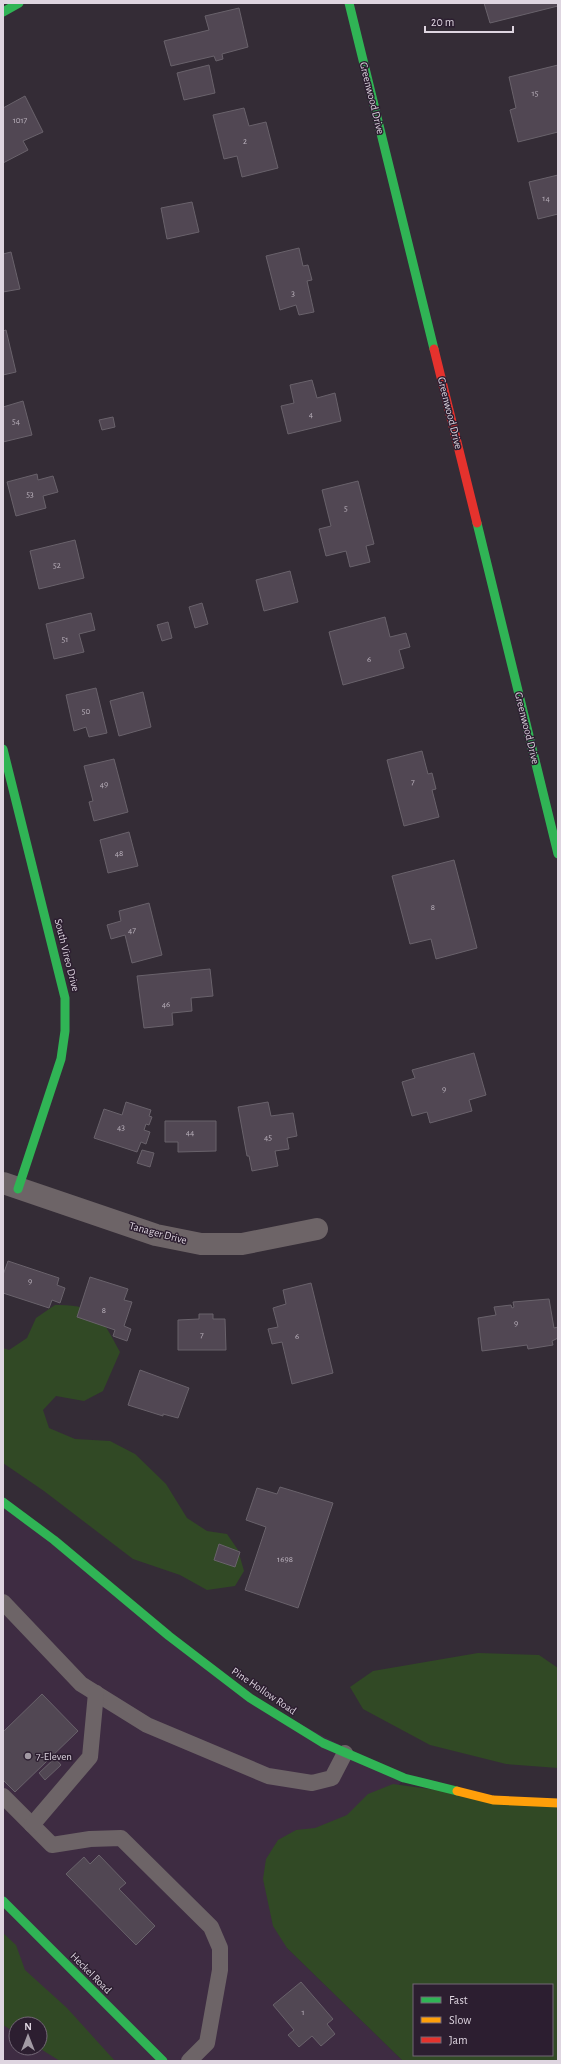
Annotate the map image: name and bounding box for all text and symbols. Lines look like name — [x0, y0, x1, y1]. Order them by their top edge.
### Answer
scale bar — [425, 8, 513, 34]
text: 20 m — [431, 16, 454, 28]
street label: Greenwood Drive — [358, 61, 386, 135]
house number: 15 — [532, 89, 539, 98]
house number: 1017 — [13, 116, 28, 125]
house number: 2 — [243, 137, 247, 146]
house number: 14 — [542, 194, 550, 203]
house number: 3 — [291, 289, 295, 298]
street label: Greenwood Drive — [436, 376, 464, 450]
house number: 4 — [309, 410, 314, 419]
house number: 54 — [12, 417, 21, 426]
house number: 53 — [26, 490, 34, 499]
house number: 5 — [344, 504, 348, 513]
house number: 52 — [53, 561, 61, 570]
house number: 51 — [62, 635, 68, 644]
house number: 6 — [367, 655, 371, 664]
street label: Greenwood Drive — [513, 691, 541, 765]
house number: 50 — [82, 707, 91, 716]
house number: 7 — [411, 778, 415, 787]
house number: 49 — [100, 780, 108, 789]
house number: 48 — [115, 849, 123, 858]
house number: 8 — [431, 903, 435, 912]
street label: South Vireo Drive — [53, 917, 81, 993]
house number: 47 — [128, 926, 136, 935]
house number: 46 — [162, 1000, 170, 1009]
house number: 9 — [442, 1085, 446, 1094]
house number: 43 — [117, 1123, 125, 1132]
house number: 44 — [186, 1128, 195, 1137]
house number: 45 — [264, 1133, 272, 1142]
street label: Tanager Drive — [128, 1220, 188, 1246]
house number: 9 — [28, 1277, 32, 1286]
house number: 8 — [102, 1306, 106, 1315]
house number: 9 — [514, 1319, 518, 1328]
house number: 7 — [200, 1331, 204, 1340]
house number: 6 — [295, 1332, 299, 1341]
house number: 1698 — [277, 1555, 293, 1564]
street label: Pine Hollow Road — [230, 1665, 299, 1717]
marker: 7-Eleven — [23, 1751, 33, 1761]
place label: 7-Eleven — [36, 1751, 72, 1762]
street label: Heckel Road — [68, 1950, 114, 1996]
legend — [413, 1984, 553, 2056]
text: Fast — [449, 1994, 468, 2006]
house number: 1 — [301, 2008, 305, 2017]
text: Slow — [449, 2014, 471, 2026]
north arrow — [8, 2016, 48, 2056]
text: N — [24, 2021, 32, 2032]
text: Jam — [449, 2034, 468, 2046]

